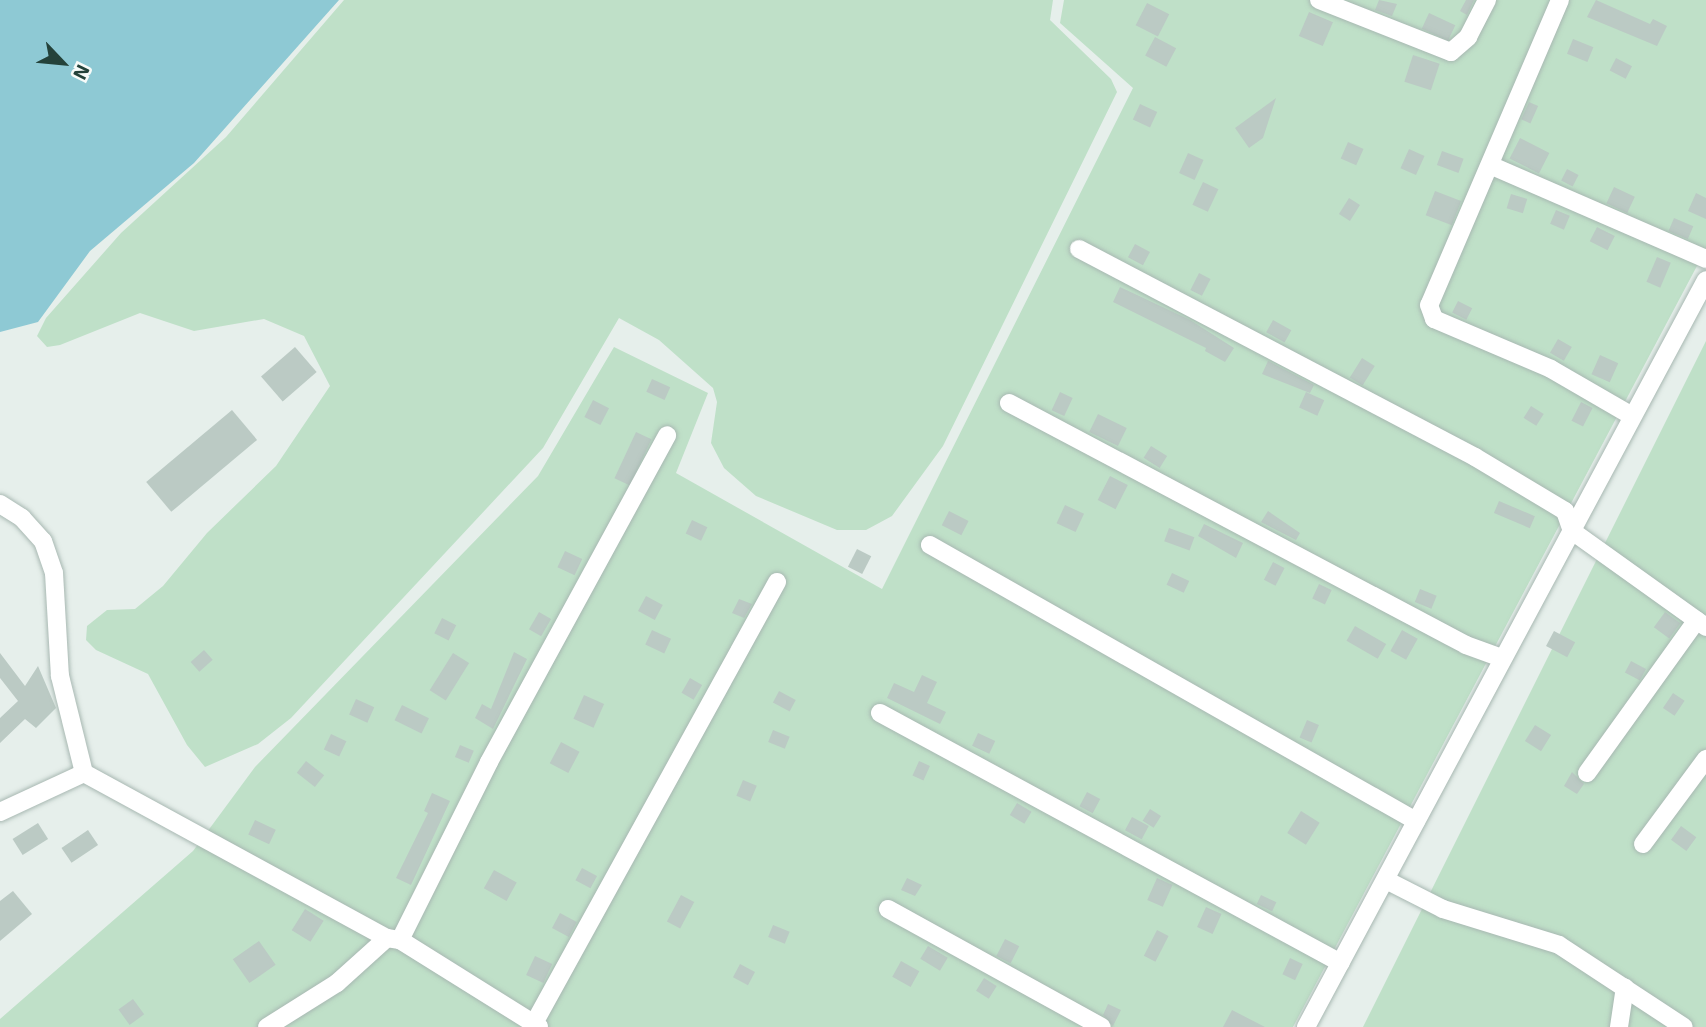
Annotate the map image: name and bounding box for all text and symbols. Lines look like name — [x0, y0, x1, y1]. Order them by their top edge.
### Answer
north arrow — [28, 28, 98, 98]
text: N — [69, 61, 96, 84]

